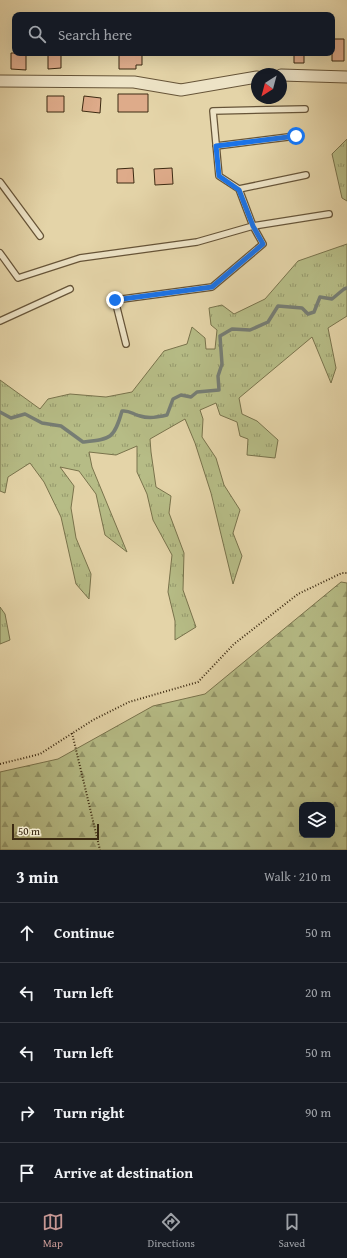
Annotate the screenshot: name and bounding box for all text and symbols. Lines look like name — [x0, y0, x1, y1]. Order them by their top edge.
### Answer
search box — [12, 12, 335, 56]
icon: search — [26, 23, 48, 45]
text: Search here — [58, 24, 132, 45]
north arrow — [251, 68, 287, 104]
route start — [287, 127, 305, 145]
route end — [106, 291, 124, 309]
map controls — [299, 802, 335, 838]
button: layers — [299, 802, 335, 838]
scale bar — [12, 822, 99, 841]
text: 50 m — [18, 823, 40, 839]
text: 3 min — [16, 864, 58, 889]
text: Walk · 210 m — [264, 867, 331, 886]
icon: ahead — [16, 922, 38, 944]
text: Continue — [54, 922, 115, 943]
text: 50 m — [305, 923, 331, 942]
icon: left — [16, 982, 38, 1004]
text: Turn left — [54, 982, 113, 1003]
text: 20 m — [305, 983, 331, 1002]
icon: left — [16, 1042, 38, 1064]
text: Turn left — [54, 1042, 113, 1063]
text: 50 m — [305, 1043, 331, 1062]
icon: right — [16, 1102, 38, 1124]
text: Turn right — [54, 1102, 125, 1123]
text: 90 m — [305, 1103, 331, 1122]
icon: arrive — [16, 1162, 38, 1184]
text: Arrive at destination — [54, 1162, 193, 1183]
tab: Map — [42, 1211, 64, 1251]
tab: Directions — [148, 1211, 195, 1251]
tab: Saved — [278, 1211, 305, 1251]

